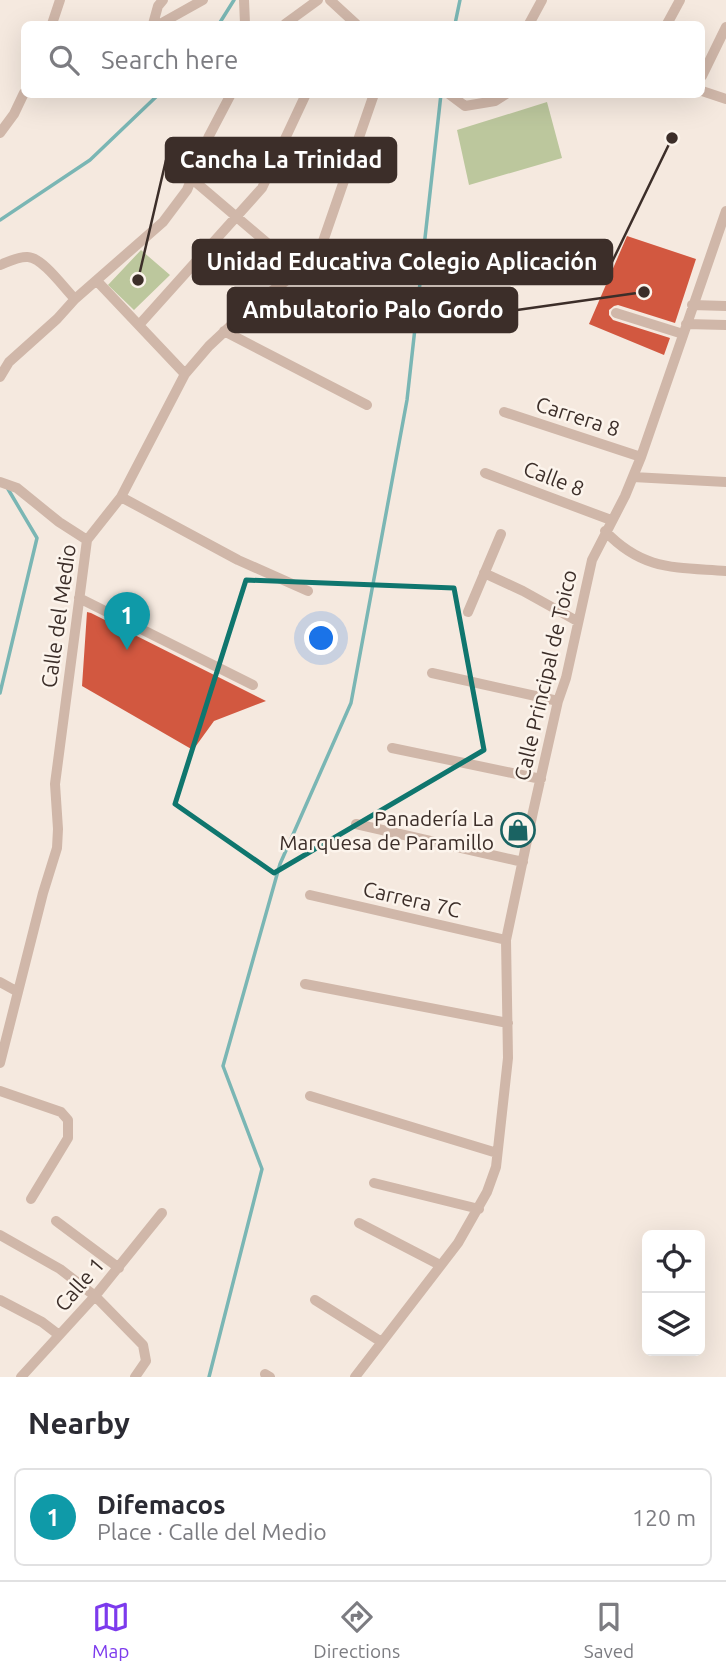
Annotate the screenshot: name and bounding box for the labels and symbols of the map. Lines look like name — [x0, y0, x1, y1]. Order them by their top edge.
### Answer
callout: Cancha La Trinidad — [166, 138, 396, 182]
text: Cancha La Trinidad — [180, 147, 382, 172]
callout: Unidad Educativa Colegio Aplicación — [193, 240, 612, 284]
text: Unidad Educativa Colegio Aplicación — [207, 249, 597, 274]
callout: Ambulatorio Palo Gordo — [228, 288, 517, 332]
text: Ambulatorio Palo Gordo — [242, 297, 504, 322]
street label: Carrera 8 — [533, 391, 623, 441]
street label: Calle 8 — [520, 456, 588, 500]
street label: Calle del Medio — [36, 543, 80, 689]
street label: Calle Principal de Toico — [509, 567, 581, 783]
pin: 1 — [104, 592, 150, 650]
your location — [304, 621, 338, 655]
place label: Panadería La Marquesa de Paramillo — [279, 806, 494, 854]
shop icon: Panadería La Marquesa de Paramillo — [499, 811, 537, 849]
street label: Carrera 7C — [361, 876, 463, 922]
street label: Calle 1 — [49, 1252, 109, 1316]

